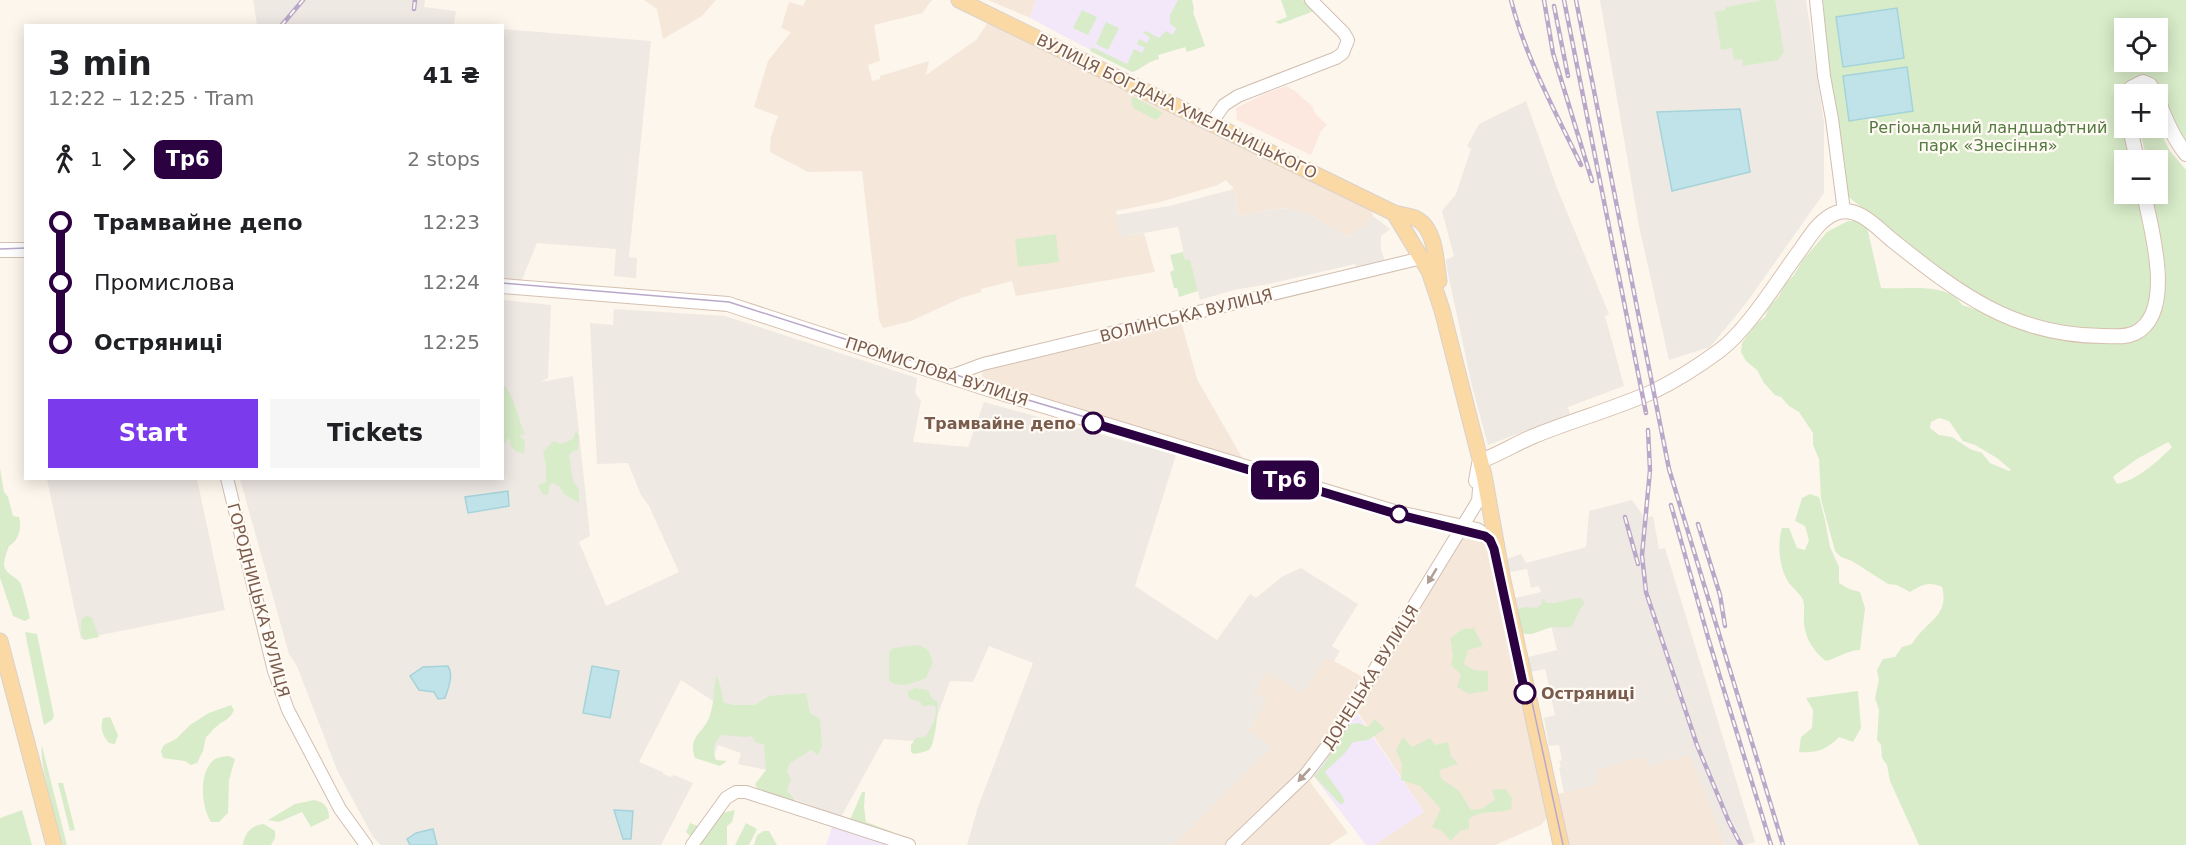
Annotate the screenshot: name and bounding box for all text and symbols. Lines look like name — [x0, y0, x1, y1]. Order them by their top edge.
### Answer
map controls — [2114, 18, 2168, 204]
button: locate — [2114, 18, 2168, 72]
street label: ВУЛИЦЯ БОГДАНА ХМЕЛЬНИЦЬКОГО — [1033, 30, 1320, 183]
text: 3 min — [48, 44, 152, 83]
text: 41 ₴ — [423, 63, 480, 88]
button: + — [2114, 84, 2168, 138]
text: 12:22 – 12:25 · Tram — [48, 86, 254, 110]
park label: Регіональний ландшафтний парк «Знесіння» — [1869, 118, 2107, 155]
icon: walk — [48, 143, 81, 176]
icon: forward — [112, 143, 145, 176]
text: 1 — [90, 147, 103, 171]
text: Тр6 — [166, 147, 210, 171]
text: 2 stops — [407, 147, 480, 171]
button: − — [2114, 150, 2168, 204]
text: Трамвайне депо — [94, 210, 303, 235]
text: 12:23 — [422, 210, 480, 234]
text: Промислова — [94, 270, 235, 295]
text: 12:24 — [422, 270, 480, 294]
street label: ВОЛИНСЬКА ВУЛИЦЯ — [1098, 285, 1274, 346]
text: Остряниці — [94, 330, 223, 355]
text: 12:25 — [422, 330, 480, 354]
street label: ПРОМИСЛОВА ВУЛИЦЯ — [843, 333, 1031, 410]
button: Start — [48, 399, 258, 468]
button: Tickets — [270, 399, 480, 468]
marker: Трамвайне депо — [1082, 412, 1104, 434]
place label: Трамвайне депо — [924, 414, 1076, 433]
line badge: Тр6 — [1250, 460, 1320, 500]
text: Тр6 — [1263, 468, 1307, 492]
street label: ГОРОДНИЦЬКА ВУЛИЦЯ — [223, 501, 294, 699]
unlabelled marker — [1390, 505, 1408, 523]
one-way arrow — [1427, 568, 1437, 585]
street label: ДОНЕЦЬКА ВУЛИЦЯ — [1318, 602, 1423, 753]
marker: Остряниці — [1514, 682, 1536, 704]
place label: Остряниці — [1541, 684, 1635, 703]
one-way arrow — [1297, 768, 1311, 783]

